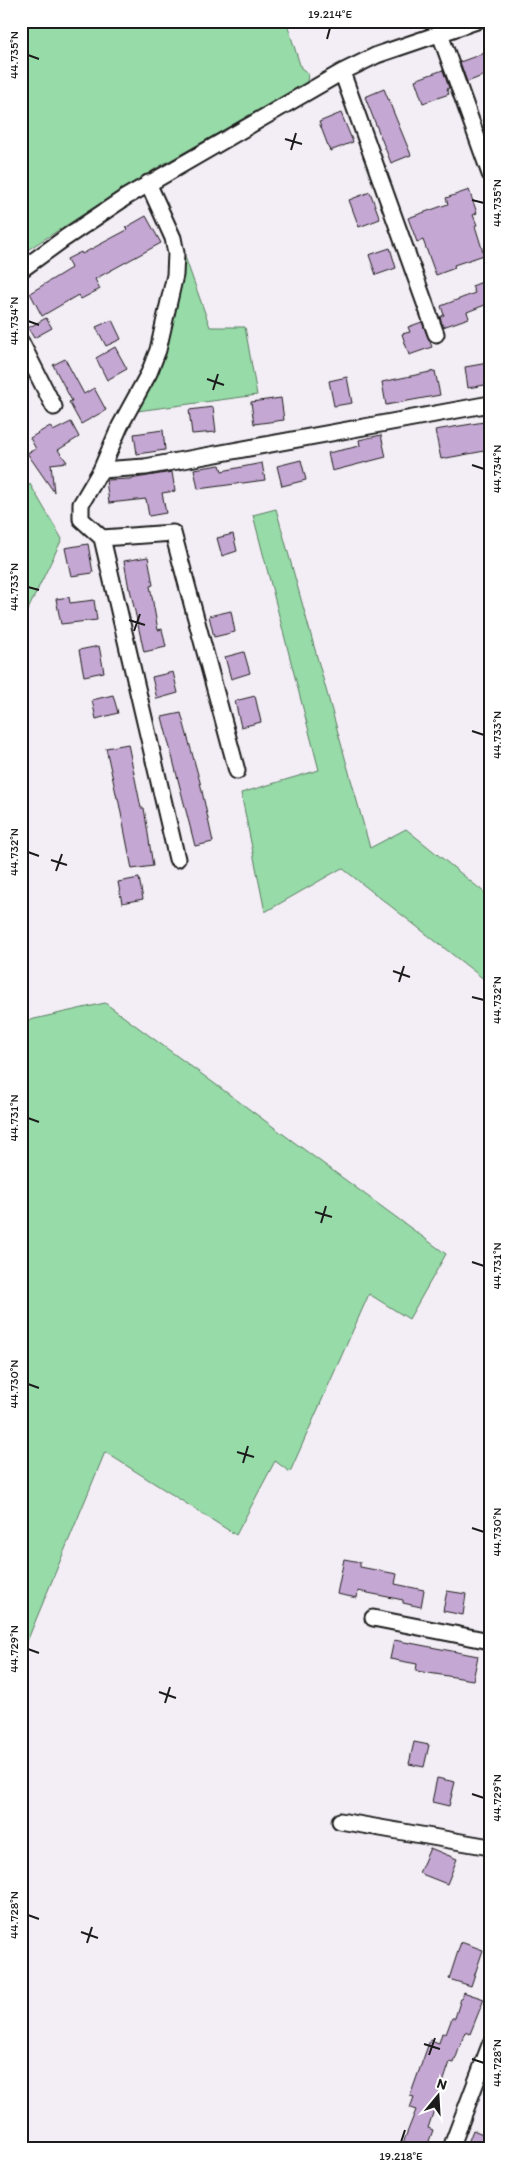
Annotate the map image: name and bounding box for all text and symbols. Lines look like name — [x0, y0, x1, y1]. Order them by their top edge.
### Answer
text: 19.214°E — [308, 7, 352, 21]
text: 44.735°N — [7, 31, 21, 79]
text: 44.735°N — [490, 179, 504, 227]
text: 44.734°N — [7, 297, 21, 345]
text: 44.734°N — [490, 445, 504, 493]
text: 44.733°N — [7, 563, 21, 611]
text: 44.733°N — [490, 711, 504, 759]
text: 44.732°N — [7, 828, 21, 876]
text: 44.732°N — [490, 976, 504, 1024]
text: 44.731°N — [7, 1094, 21, 1142]
text: 44.731°N — [490, 1242, 504, 1290]
text: 44.730°N — [7, 1360, 21, 1408]
text: 44.730°N — [490, 1508, 504, 1556]
text: 44.729°N — [7, 1625, 21, 1673]
text: 44.729°N — [490, 1774, 504, 1822]
text: 44.728°N — [7, 1891, 21, 1939]
text: 44.728°N — [490, 2039, 504, 2087]
north arrow — [414, 2072, 464, 2122]
text: N — [435, 2075, 449, 2094]
text: 19.218°E — [379, 2149, 423, 2163]

